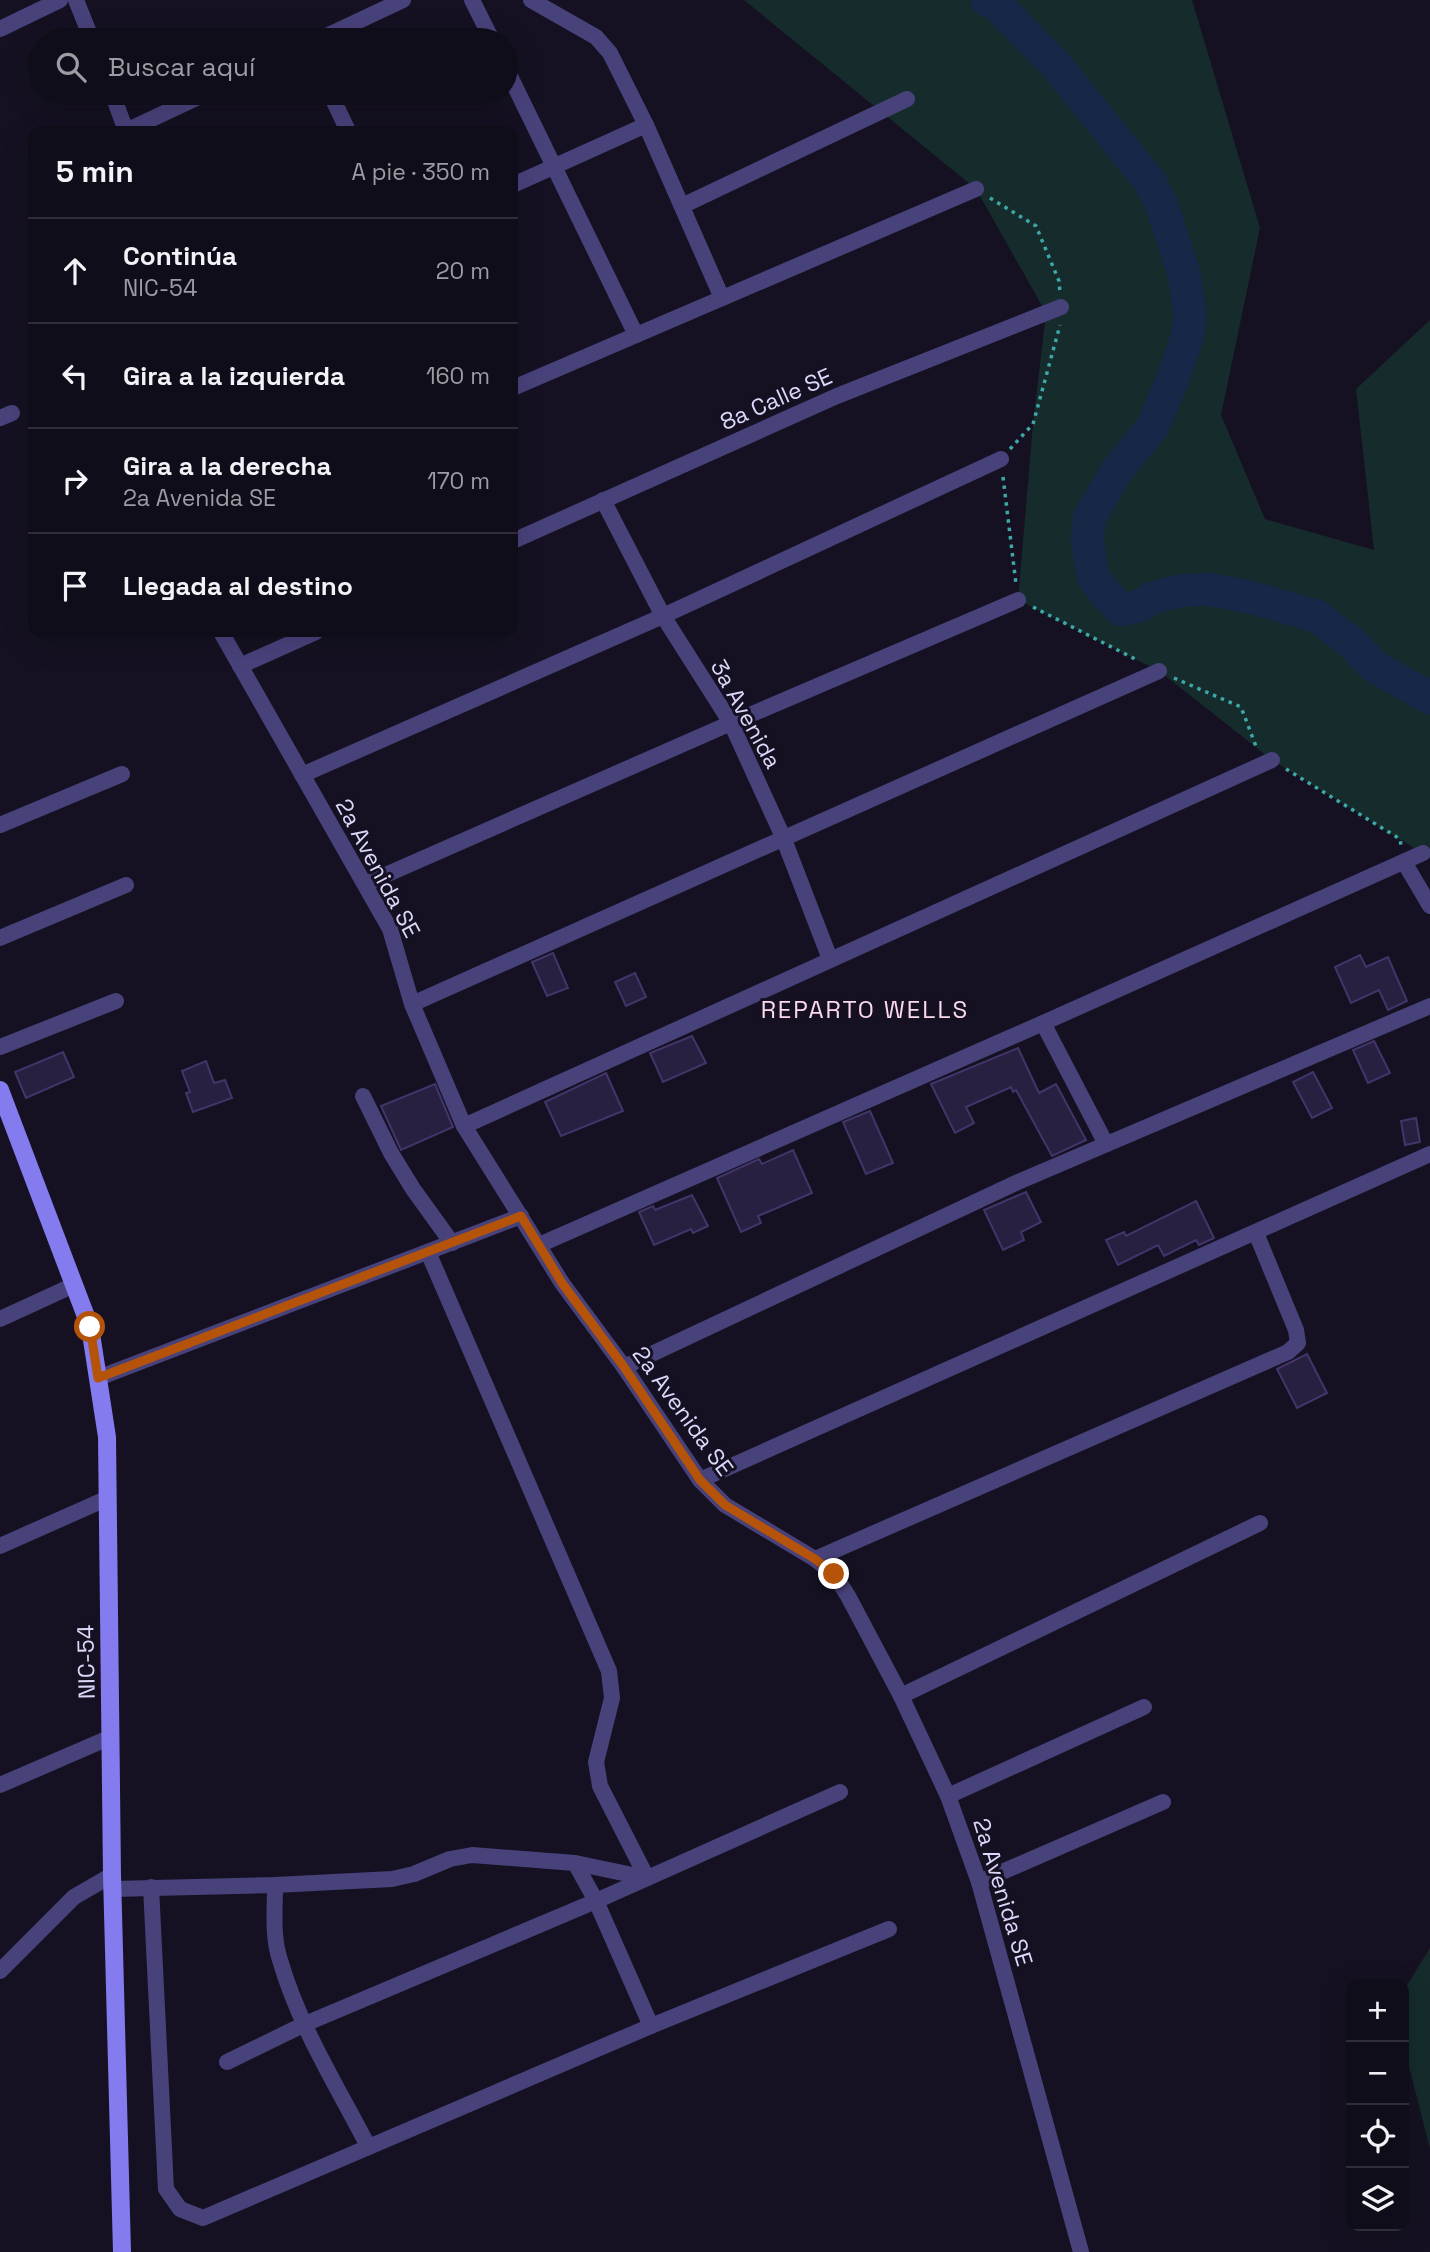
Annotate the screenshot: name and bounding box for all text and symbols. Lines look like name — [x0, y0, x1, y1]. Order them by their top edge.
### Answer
search box — [28, 28, 518, 105]
icon: search — [52, 48, 90, 86]
text: Buscar aquí — [108, 50, 255, 84]
text: 5 min — [56, 152, 134, 191]
text: A pie · 350 m — [352, 157, 490, 187]
text: Continúa — [123, 239, 237, 273]
icon: ahead — [56, 252, 94, 290]
text: 20 m — [436, 256, 490, 286]
text: NIC-54 — [123, 273, 197, 303]
icon: left — [56, 357, 94, 395]
text: Gira a la izquierda — [123, 359, 345, 393]
text: 160 m — [426, 361, 490, 391]
street label: 8a Calle SE — [715, 361, 837, 437]
text: Gira a la derecha — [123, 449, 332, 483]
icon: right — [56, 462, 94, 500]
text: 170 m — [427, 466, 490, 496]
text: 2a Avenida SE — [123, 483, 276, 513]
icon: arrive — [56, 567, 94, 605]
text: Llegada al destino — [123, 569, 353, 603]
street label: 3a Avenida — [704, 654, 788, 774]
street label: 2a Avenida SE — [329, 793, 427, 943]
district label: REPARTO WELLS — [761, 994, 969, 1025]
route start — [74, 1311, 105, 1342]
street label: 2a Avenida SE — [626, 1340, 740, 1482]
route end — [818, 1558, 849, 1589]
street label: NIC-54 — [70, 1625, 102, 1699]
street label: 2a Avenida SE — [966, 1814, 1040, 1970]
map controls — [1346, 1979, 1409, 2231]
button: + — [1346, 1979, 1409, 2042]
button: − — [1346, 2042, 1409, 2105]
button: locate — [1346, 2105, 1409, 2168]
button: layers — [1346, 2168, 1409, 2231]

